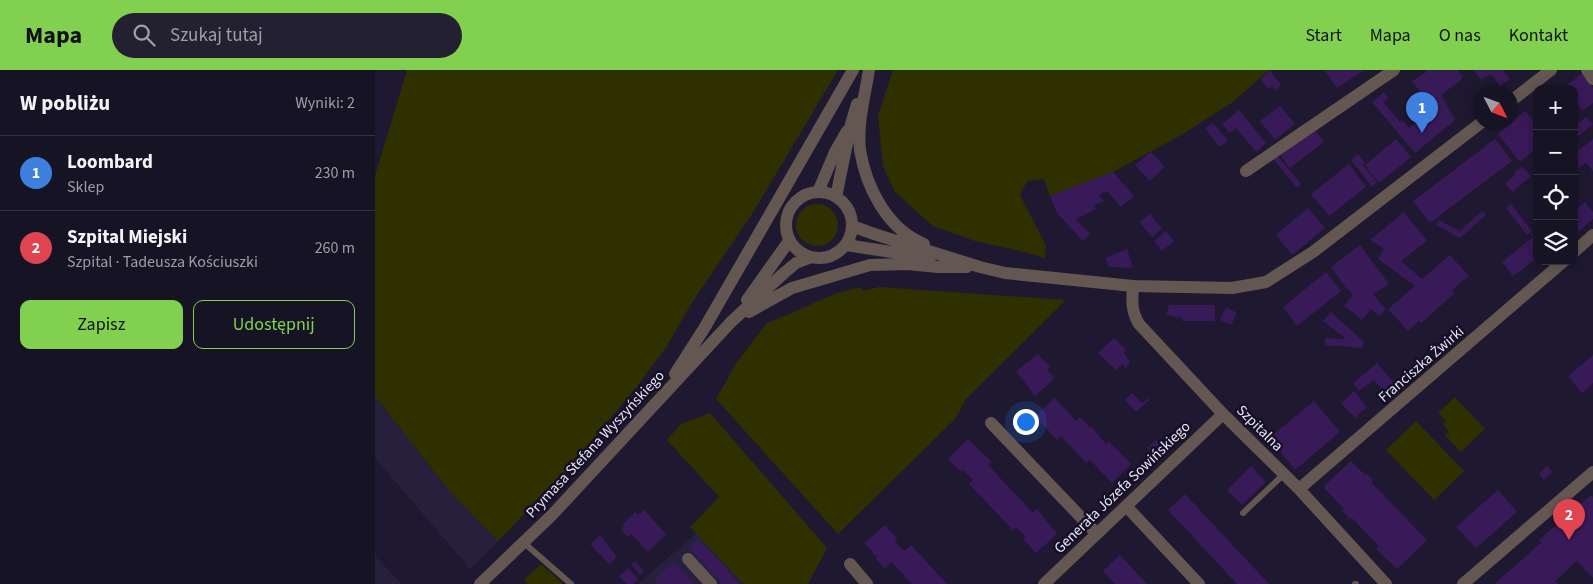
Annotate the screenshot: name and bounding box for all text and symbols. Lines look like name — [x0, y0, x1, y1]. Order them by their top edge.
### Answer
search box — [112, 13, 462, 58]
text: Mapa — [25, 18, 82, 53]
icon: search — [130, 21, 158, 49]
text: Szukaj tutaj — [170, 22, 263, 49]
text: Start — [1305, 23, 1342, 48]
text: Mapa — [1370, 23, 1411, 48]
text: O nas — [1439, 23, 1481, 48]
text: Kontakt — [1509, 23, 1568, 48]
north arrow — [1473, 85, 1518, 130]
map controls — [1533, 85, 1578, 265]
button: + — [1533, 85, 1578, 130]
text: W pobliżu — [20, 88, 110, 118]
text: Wyniki: 2 — [295, 92, 355, 114]
pin: 1 — [1406, 92, 1438, 133]
button: − — [1533, 130, 1578, 175]
text: Loombard — [67, 149, 153, 176]
text: 1 — [32, 162, 40, 184]
text: 230 m — [315, 162, 355, 184]
button: locate — [1533, 175, 1578, 220]
text: Sklep — [67, 176, 104, 198]
button: layers — [1533, 220, 1578, 265]
text: Szpital Miejski — [67, 224, 187, 251]
text: 2 — [32, 237, 40, 259]
text: 260 m — [315, 237, 355, 259]
text: Szpital · Tadeusza Kościuszki — [67, 251, 258, 273]
button: Zapisz — [20, 300, 183, 349]
button: Udostępnij — [193, 300, 355, 349]
street label: Franciszka Żwirki — [1374, 321, 1469, 408]
street label: Prymasa Stefana Wyszyńskiego — [521, 366, 670, 523]
street label: Szpitalna — [1232, 400, 1288, 456]
your location — [1013, 409, 1039, 435]
street label: Generała Józefa Sowińskiego — [1050, 417, 1195, 558]
pin: 2 — [1553, 499, 1585, 540]

